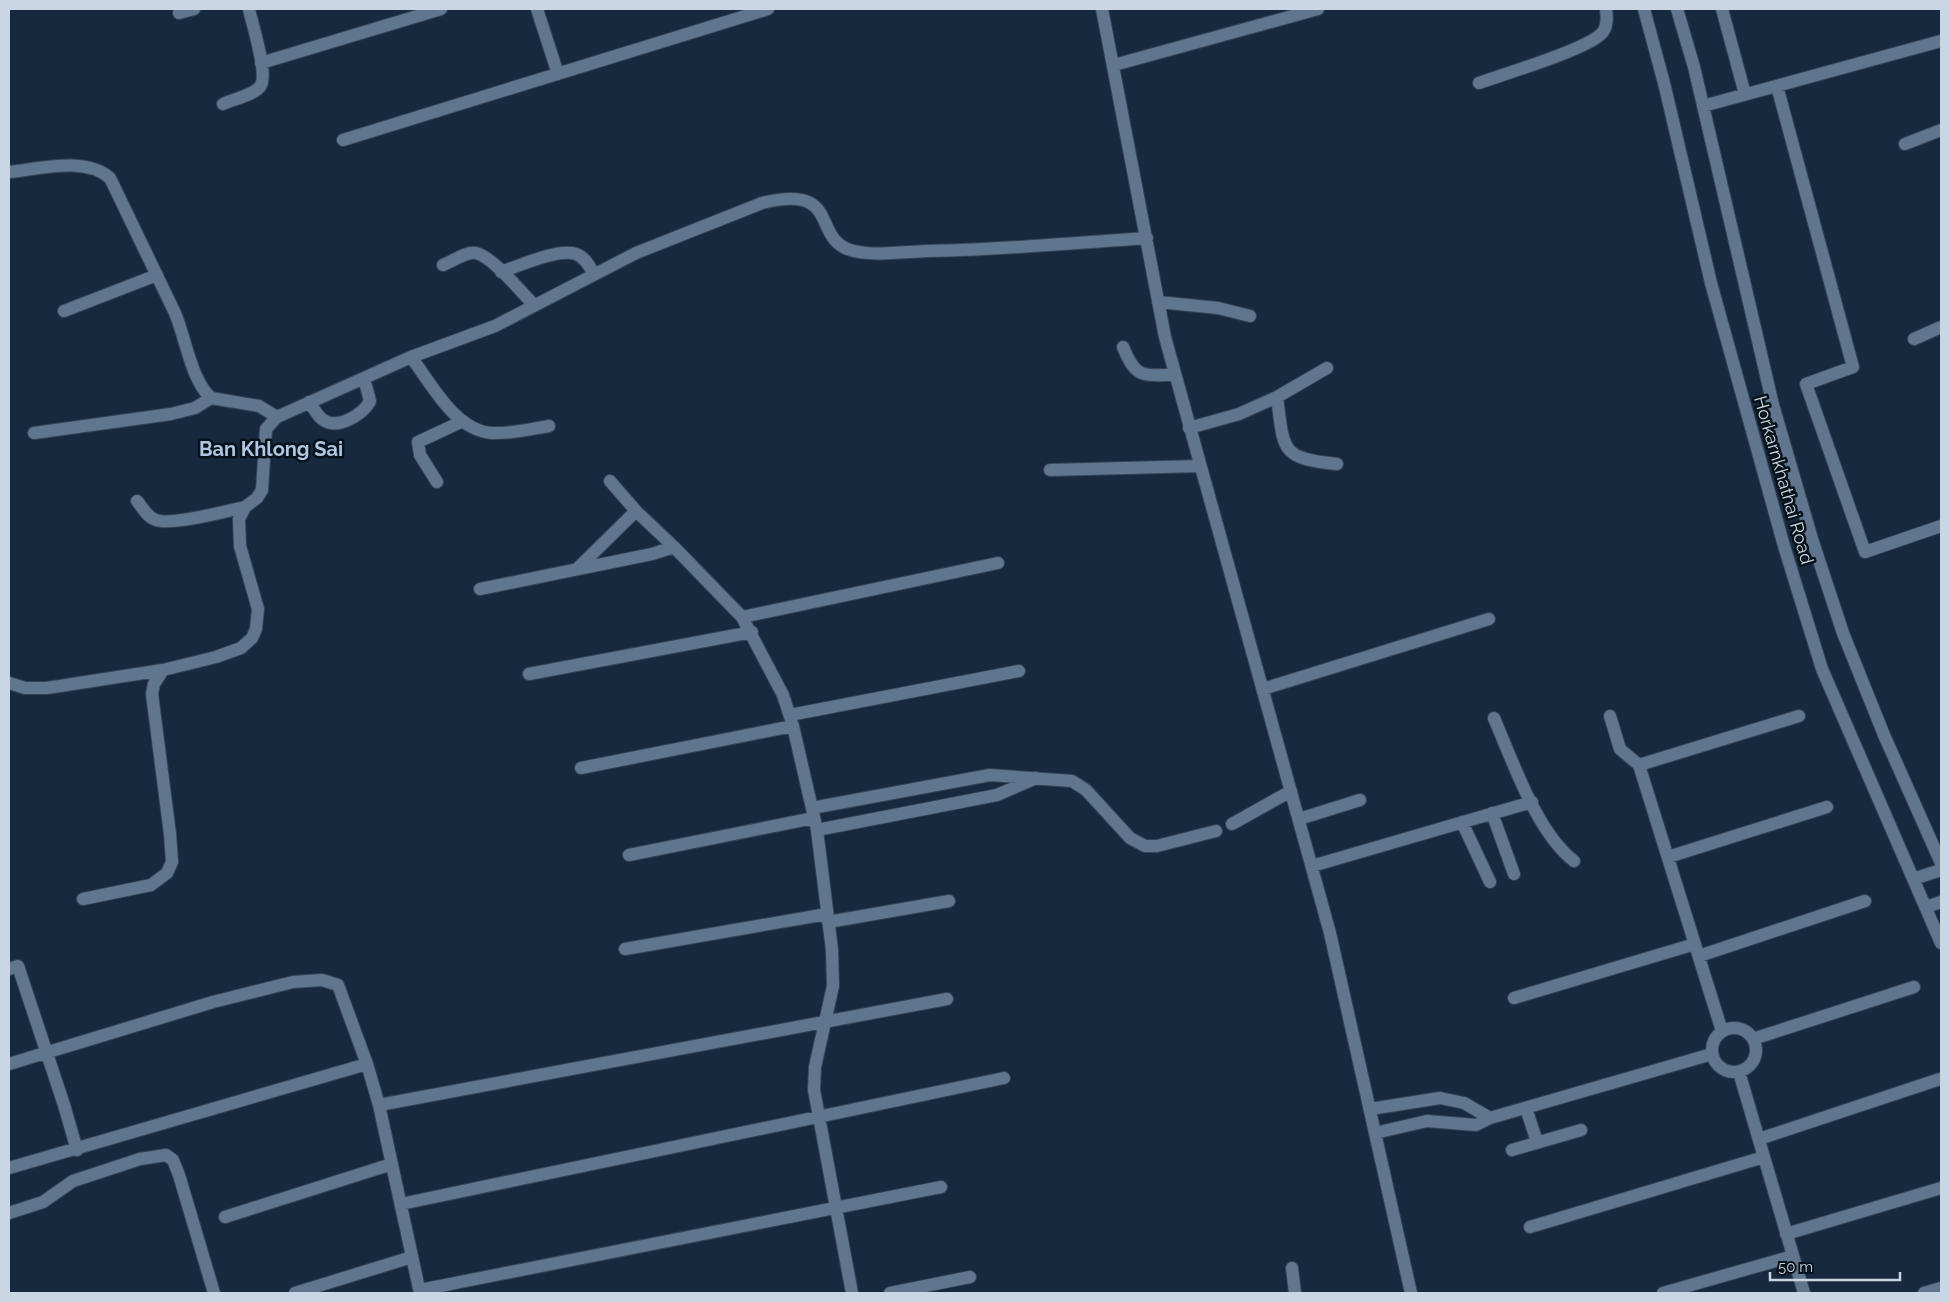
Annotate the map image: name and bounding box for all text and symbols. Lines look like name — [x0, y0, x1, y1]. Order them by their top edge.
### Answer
street label: Horkarnkhathai Road — [1750, 393, 1818, 567]
district label: Ban Khlong Sai — [199, 437, 343, 461]
scale bar — [1770, 1250, 1900, 1282]
text: 50 m — [1778, 1258, 1813, 1276]

